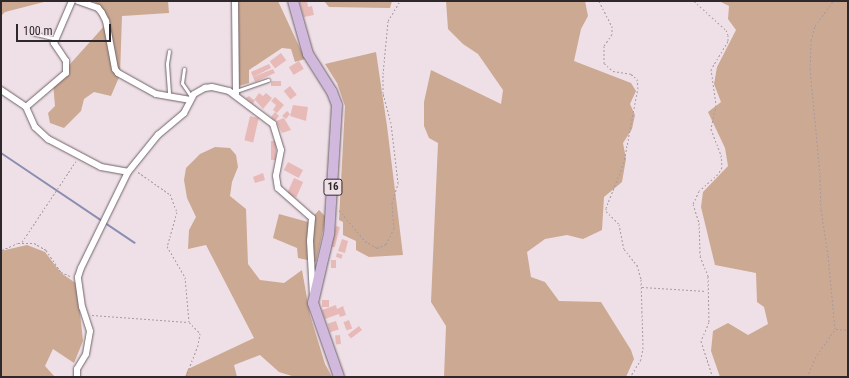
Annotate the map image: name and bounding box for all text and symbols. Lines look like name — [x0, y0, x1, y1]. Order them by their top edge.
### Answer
scale bar — [18, 16, 113, 42]
text: 100 m — [23, 24, 53, 38]
road number: 16 — [323, 178, 343, 196]

